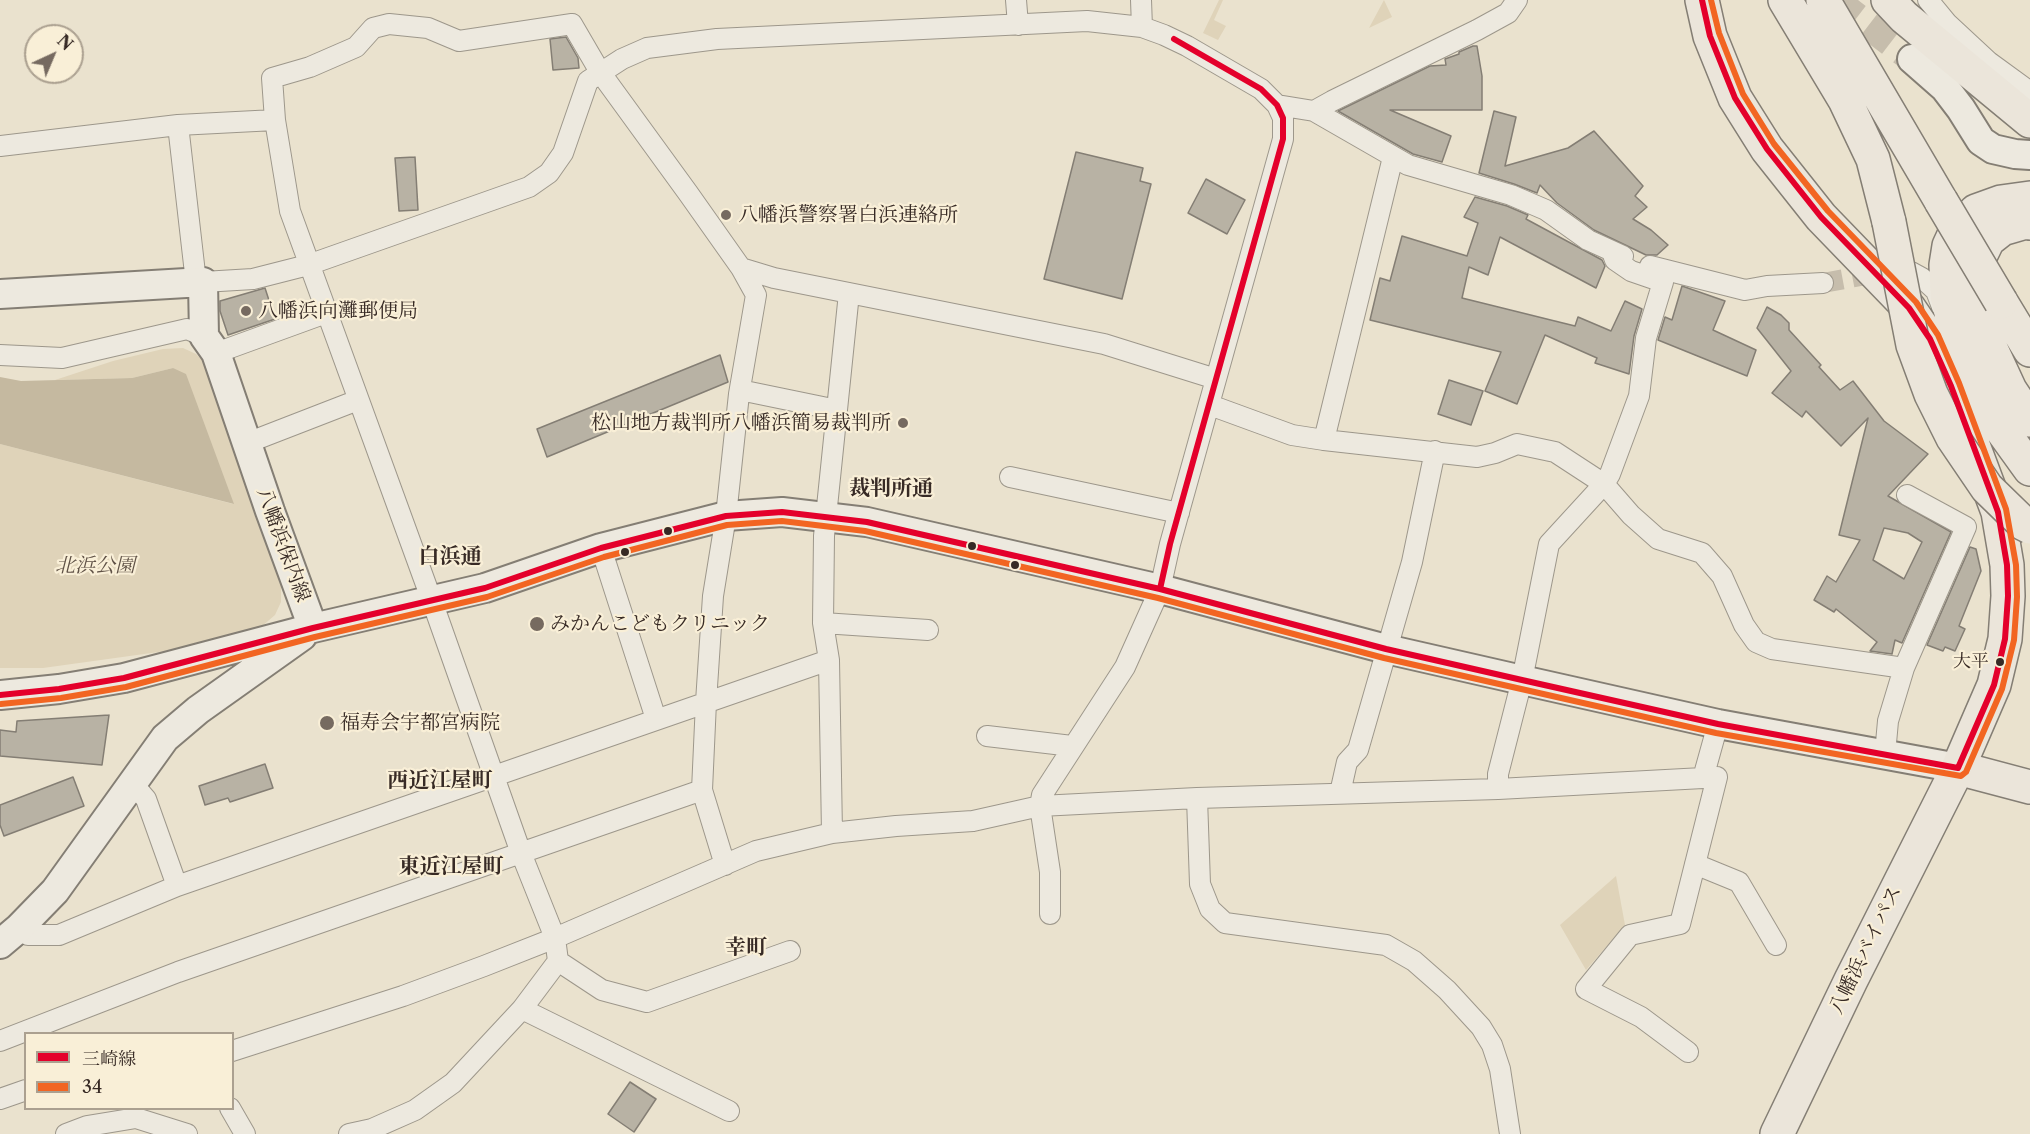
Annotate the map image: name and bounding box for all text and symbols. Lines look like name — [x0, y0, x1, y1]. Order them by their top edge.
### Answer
north arrow — [24, 24, 84, 84]
text: N — [53, 30, 77, 55]
place label: 八幡浜警察署白浜連絡所 — [738, 203, 958, 227]
marker: 八幡浜警察署白浜連絡所 — [719, 208, 733, 222]
place label: 八幡浜向灘郵便局 — [258, 299, 418, 323]
marker: 八幡浜向灘郵便局 — [239, 304, 253, 318]
place label: 松山地方裁判所八幡浜簡易裁判所 — [591, 411, 891, 435]
marker: 松山地方裁判所八幡浜簡易裁判所 — [896, 416, 910, 430]
district label: 裁判所通 — [849, 476, 933, 502]
street label: 八幡浜保内線 — [251, 485, 315, 605]
unlabelled marker — [662, 525, 674, 537]
unlabelled marker — [966, 540, 978, 552]
district label: 白浜通 — [419, 544, 481, 570]
unlabelled marker — [619, 546, 631, 558]
park label: 北浜公園 — [55, 554, 135, 578]
unlabelled marker — [1009, 559, 1021, 571]
place label: みかんこどもクリニック — [550, 612, 770, 636]
marker: みかんこどもクリニック — [528, 615, 546, 633]
place label: 大平 — [1953, 651, 1989, 673]
marker: 大平 — [1994, 656, 2006, 668]
place label: 福寿会宇都宮病院 — [340, 711, 500, 735]
marker: 福寿会宇都宮病院 — [318, 714, 336, 732]
district label: 西近江屋町 — [388, 768, 492, 794]
district label: 東近江屋町 — [399, 854, 503, 880]
street label: 八幡浜バイパス — [1825, 882, 1907, 1018]
district label: 幸町 — [725, 935, 767, 961]
legend — [24, 1032, 234, 1110]
text: 三崎線 — [82, 1048, 136, 1070]
text: 34 — [82, 1076, 102, 1098]

